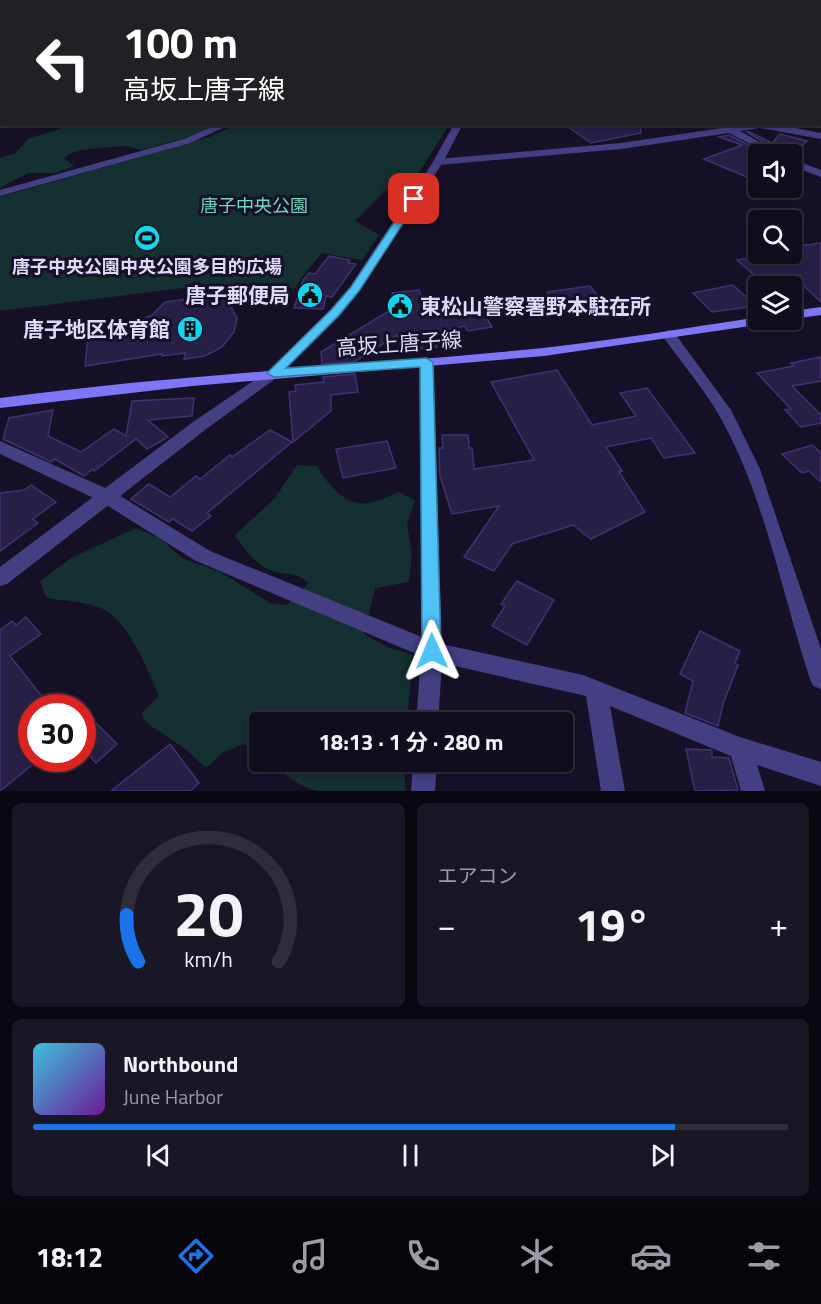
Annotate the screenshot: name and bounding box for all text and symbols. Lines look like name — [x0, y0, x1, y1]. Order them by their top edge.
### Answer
text: 100 m — [123, 10, 238, 74]
icon: left — [24, 24, 102, 102]
text: 高坂上唐子線 — [123, 68, 285, 109]
map controls — [748, 144, 802, 330]
button: sound — [748, 144, 802, 198]
pin — [388, 173, 439, 224]
icon: arrive — [397, 182, 430, 215]
park label: 唐子中央公園 — [200, 192, 308, 219]
button: search — [748, 210, 802, 264]
sports icon: 唐子中央公園中央公園多目的広場 — [132, 223, 162, 253]
place label: 唐子中央公園中央公園多目的広場 — [12, 253, 282, 280]
button: layers — [748, 276, 802, 330]
place label: 唐子郵便局 — [185, 279, 290, 311]
public building icon: 唐子郵便局 — [295, 280, 325, 310]
place label: 東松山警察署野本駐在所 — [420, 290, 651, 322]
public building icon: 東松山警察署野本駐在所 — [385, 291, 415, 321]
place label: 唐子地区体育館 — [23, 313, 170, 345]
building icon: 唐子地区体育館 — [175, 314, 205, 344]
street label: 高坂上唐子線 — [335, 323, 463, 363]
position arrow — [400, 619, 464, 683]
speed limit sign: 30 — [18, 694, 96, 772]
text: 18:13 · 1 分 · 280 m — [319, 725, 503, 759]
text: エアコン — [438, 860, 518, 891]
text: 20 — [173, 865, 243, 960]
text: 19° — [575, 890, 651, 958]
text: − — [438, 900, 456, 950]
text: + — [770, 900, 788, 950]
text: km/h — [184, 943, 233, 975]
text: Northbound — [123, 1047, 238, 1081]
text: June Harbor — [123, 1081, 223, 1112]
icon: previous — [142, 1139, 175, 1172]
icon: pause — [394, 1139, 427, 1172]
icon: next — [646, 1139, 679, 1172]
icon: directions — [175, 1235, 217, 1277]
icon: music — [289, 1235, 331, 1277]
icon: phone — [402, 1235, 444, 1277]
icon: climate — [516, 1235, 558, 1277]
icon: car — [630, 1235, 672, 1277]
icon: filters — [743, 1235, 785, 1277]
text: 18:12 — [36, 1236, 103, 1277]

